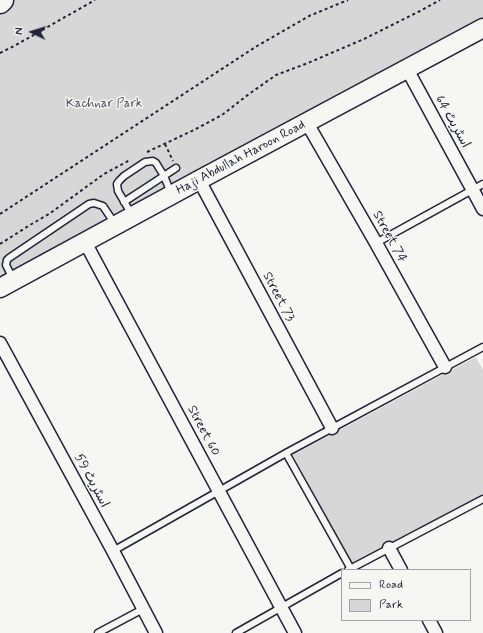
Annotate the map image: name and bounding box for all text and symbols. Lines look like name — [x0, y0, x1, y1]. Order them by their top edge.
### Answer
north arrow — [12, 12, 52, 52]
text: N — [13, 27, 27, 35]
street label: اسٹریٹ 64 — [431, 93, 473, 151]
park label: Kachnar Park — [66, 96, 142, 112]
street label: Haji Abdullah Haroon Road — [174, 117, 308, 199]
street label: Street 74 — [368, 209, 410, 265]
street label: Street 73 — [258, 269, 298, 325]
street label: Street 60 — [183, 403, 223, 459]
street label: اسٹریٹ 59 — [70, 451, 112, 511]
legend — [341, 569, 471, 621]
text: Road — [379, 577, 403, 593]
text: Park — [379, 597, 403, 613]

